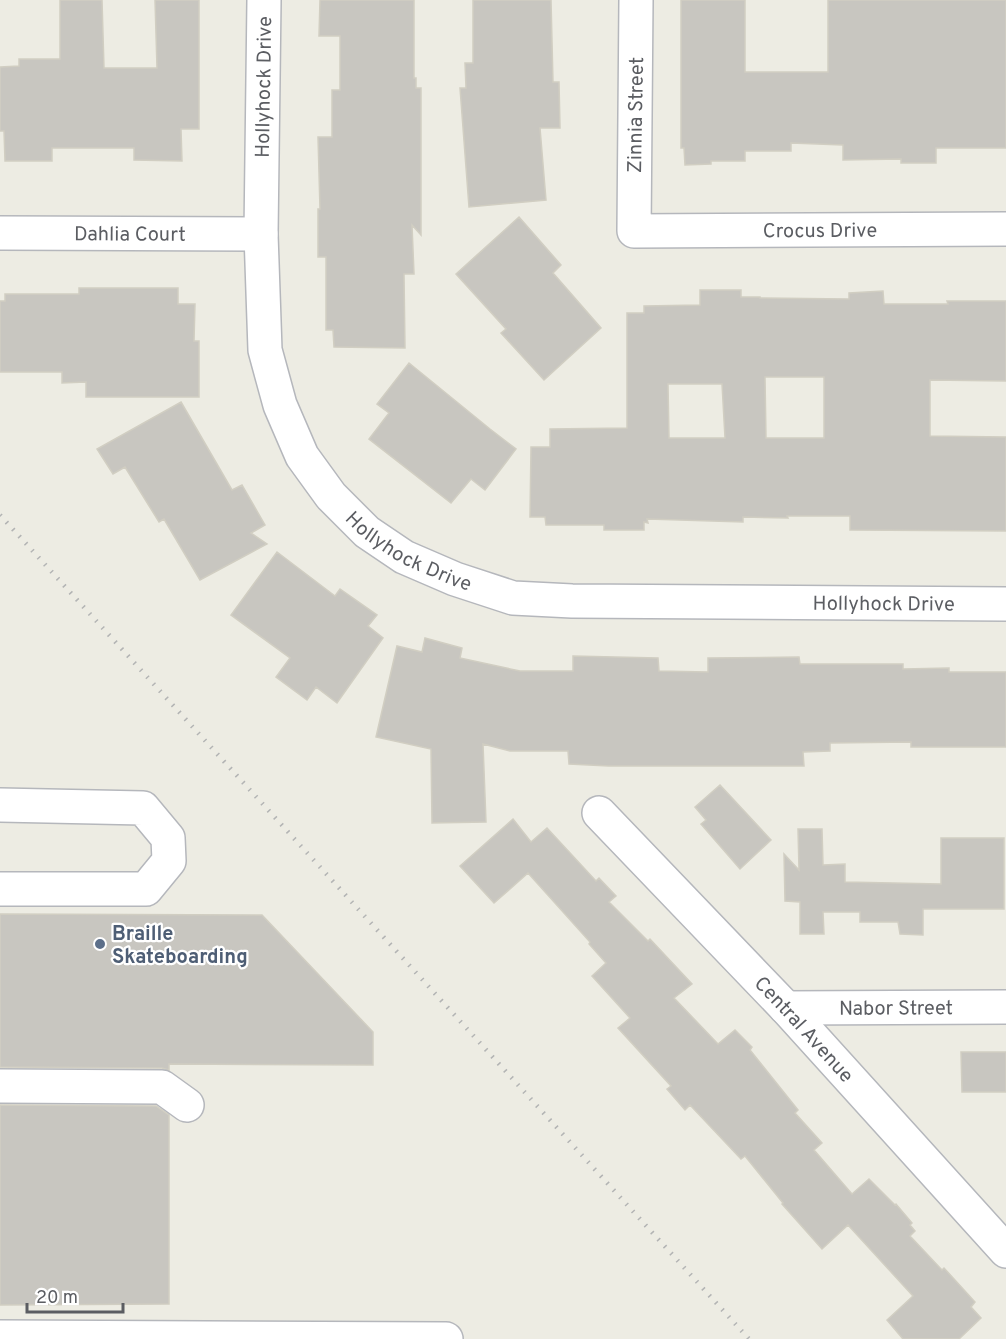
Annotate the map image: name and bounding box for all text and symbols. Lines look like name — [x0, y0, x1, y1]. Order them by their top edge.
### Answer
street label: Hollyhock Drive — [251, 16, 279, 158]
street label: Zinnia Street — [623, 57, 651, 173]
street label: Crocus Drive — [763, 219, 877, 245]
street label: Dahlia Court — [74, 222, 186, 249]
street label: Hollyhock Drive — [339, 507, 474, 599]
street label: Hollyhock Drive — [813, 592, 955, 619]
place label: Braille Skateboarding — [112, 922, 248, 971]
marker: Braille Skateboarding — [93, 937, 107, 951]
street label: Central Avenue — [747, 971, 858, 1089]
street label: Nabor Street — [839, 996, 953, 1023]
scale bar — [27, 1276, 123, 1314]
text: 20 m — [36, 1287, 78, 1310]

